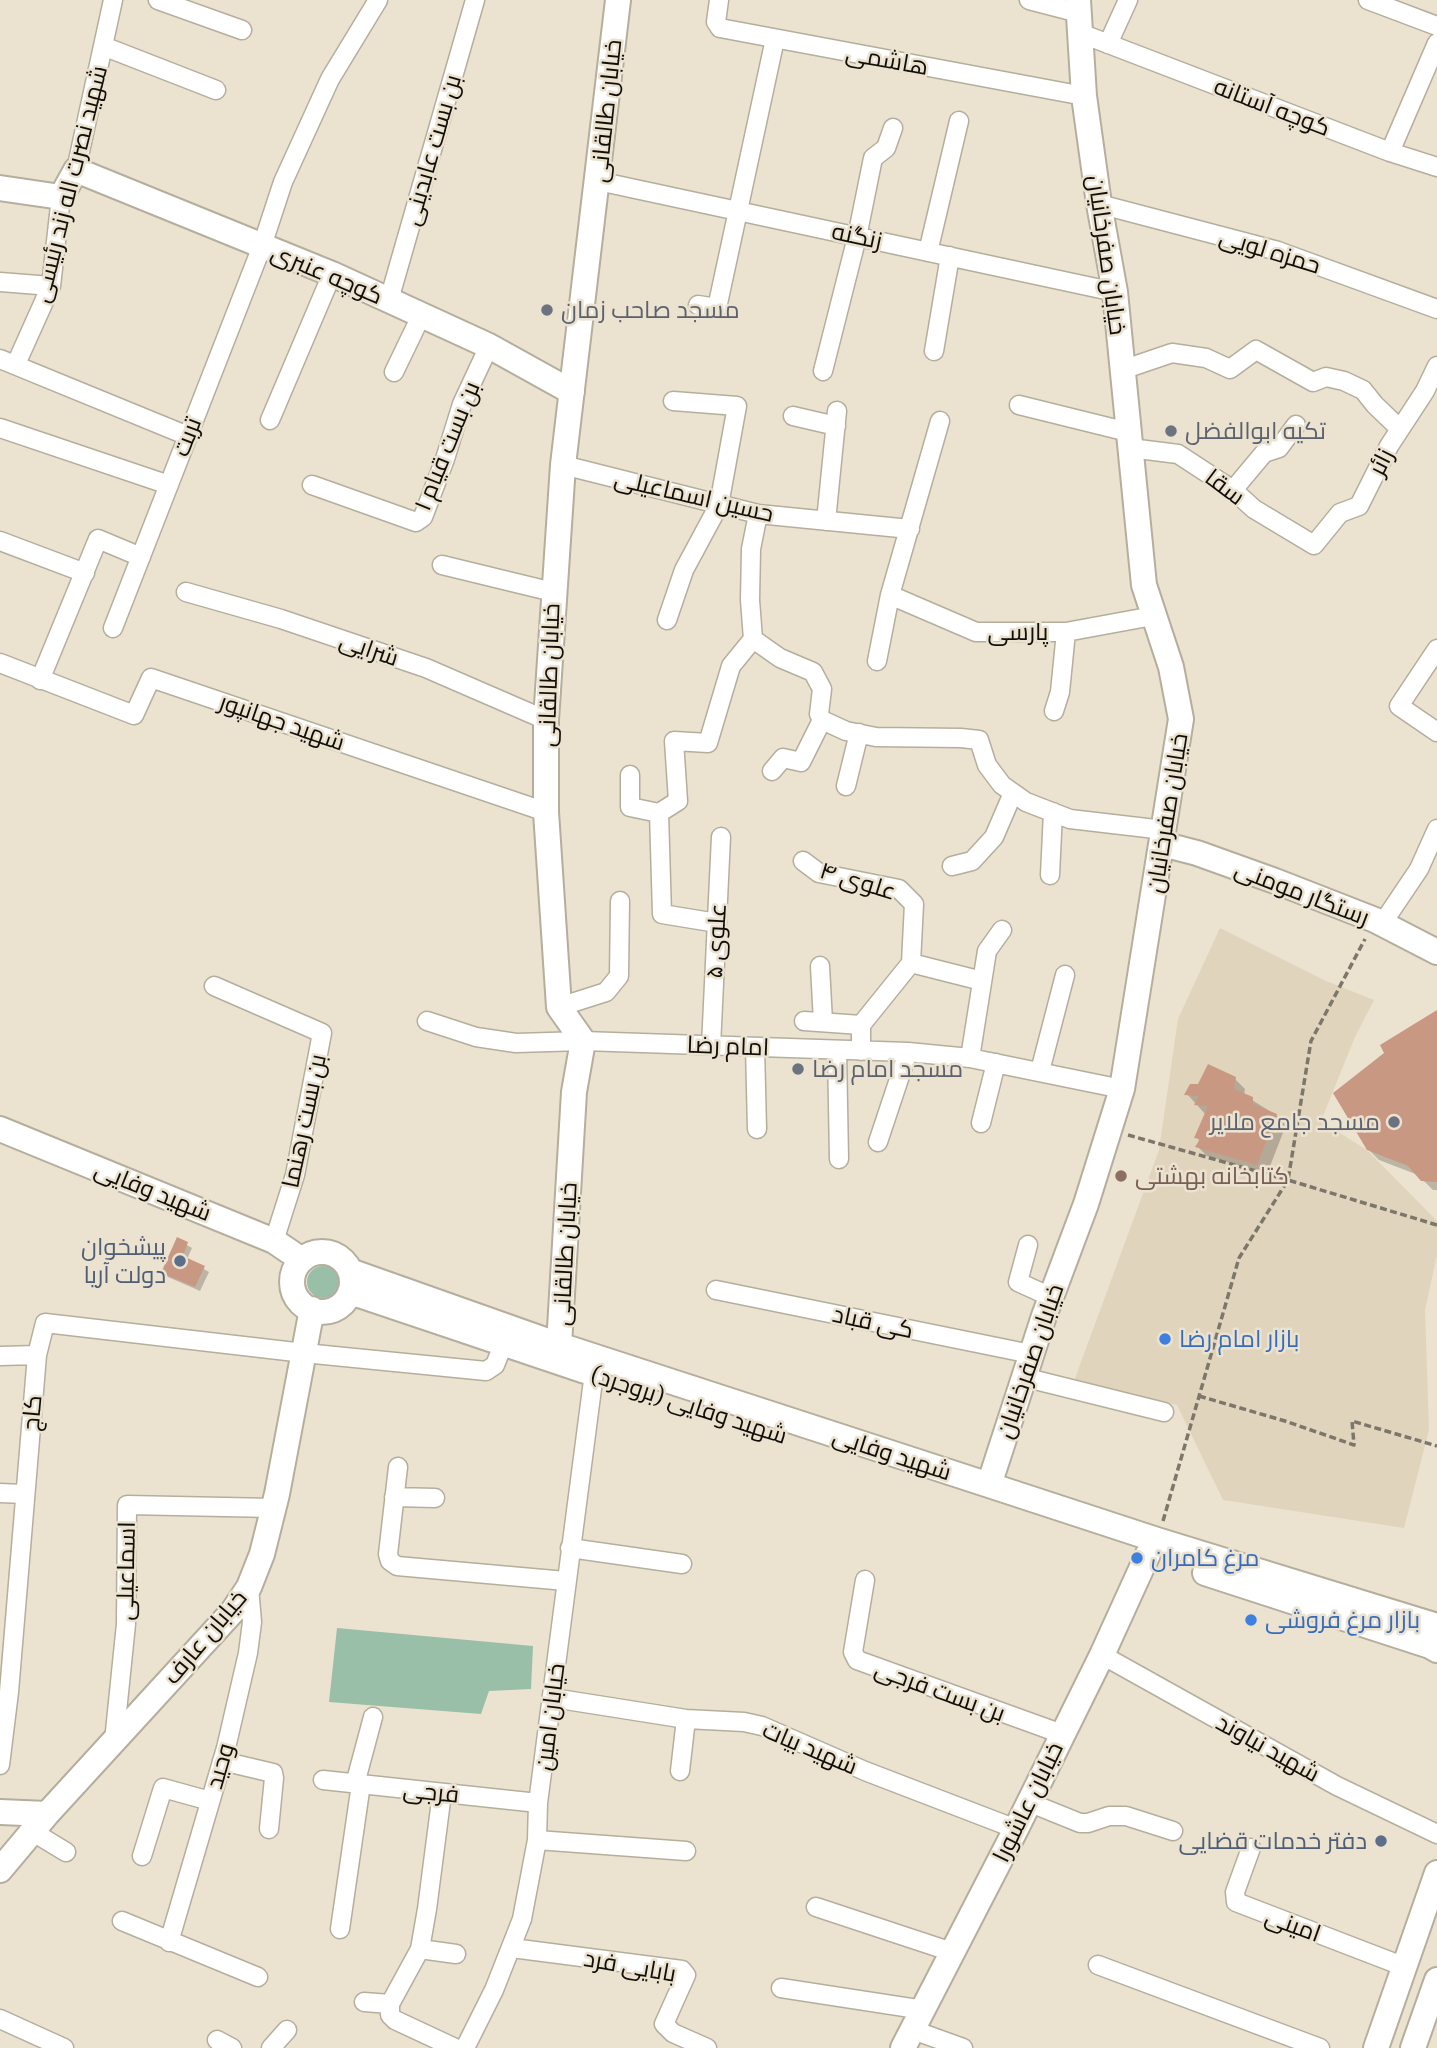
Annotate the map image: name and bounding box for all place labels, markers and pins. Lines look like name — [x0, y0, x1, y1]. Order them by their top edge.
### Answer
place label: مسجد صاحب زمان — [561, 296, 740, 324]
marker: مسجد صاحب زمان — [539, 302, 555, 318]
place label: تکیه ابوالفضل — [1185, 417, 1326, 445]
marker: تکیه ابوالفضل — [1163, 423, 1179, 439]
place label: مسجد امام رضا — [812, 1055, 963, 1083]
marker: مسجد امام رضا — [790, 1061, 806, 1077]
place label: مسجد جامع ملایر — [1210, 1108, 1380, 1136]
marker: مسجد جامع ملایر — [1386, 1114, 1402, 1130]
place label: کتابخانه بهشتی — [1135, 1162, 1289, 1190]
marker: کتابخانه بهشتی — [1113, 1168, 1129, 1184]
place label: پیشخوان دولت آریا — [81, 1233, 166, 1289]
marker: پیشخوان دولت آریا — [172, 1253, 188, 1269]
place label: بازار امام رضا — [1179, 1325, 1299, 1353]
marker: بازار امام رضا — [1157, 1331, 1173, 1347]
place label: مرغ کامران — [1151, 1544, 1259, 1572]
marker: مرغ کامران — [1129, 1550, 1145, 1566]
place label: بازار مرغ فروشی — [1265, 1606, 1420, 1634]
marker: بازار مرغ فروشی — [1243, 1612, 1259, 1628]
place label: دفتر خدمات قضایی — [1179, 1827, 1367, 1855]
marker: دفتر خدمات قضایی — [1373, 1833, 1389, 1849]

